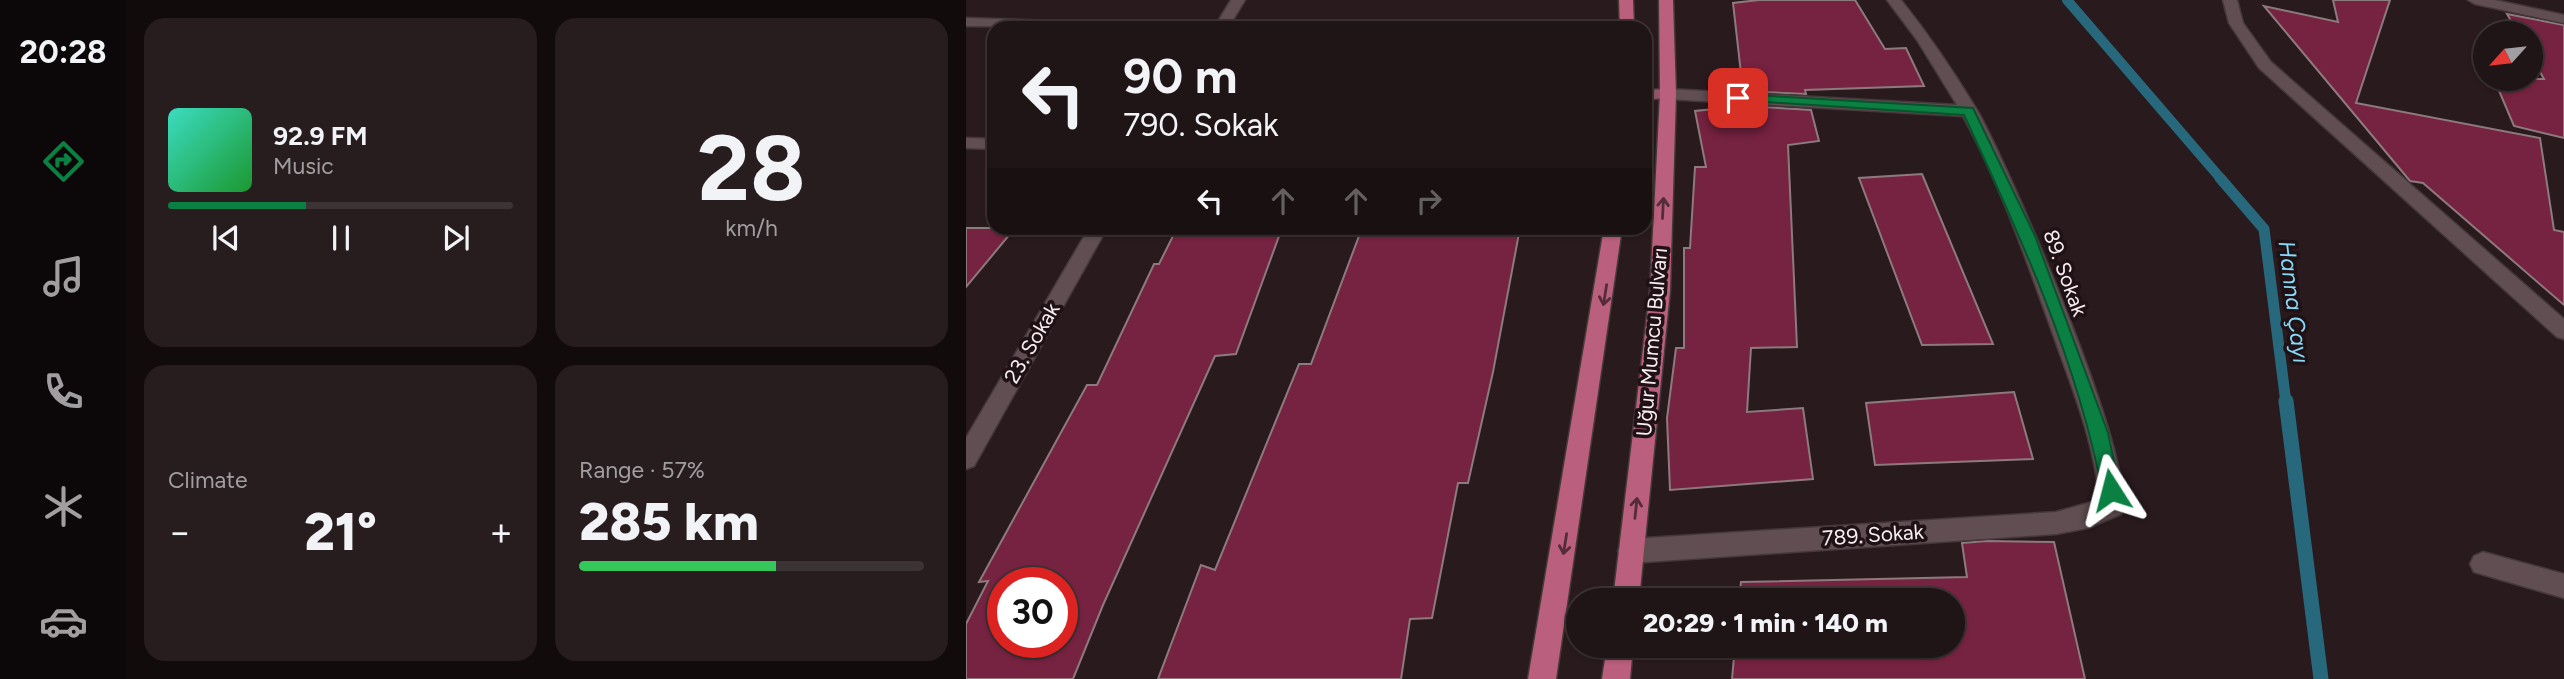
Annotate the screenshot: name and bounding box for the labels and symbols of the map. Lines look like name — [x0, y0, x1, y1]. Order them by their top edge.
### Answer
north arrow — [2473, 21, 2543, 91]
pin — [1708, 68, 1768, 128]
one-way arrow — [1657, 197, 1670, 220]
street label: 89. Sokak — [2038, 226, 2093, 320]
water label: Hanna Çayı — [2273, 239, 2315, 365]
street label: Uğur Mumcu Bulvarı — [1631, 247, 1672, 437]
one-way arrow — [1598, 283, 1611, 306]
street label: 23. Sokak — [999, 297, 1065, 387]
position arrow — [2074, 453, 2148, 527]
one-way arrow — [1629, 497, 1642, 520]
street label: 789. Sokak — [1821, 518, 1925, 551]
one-way arrow — [1558, 532, 1571, 555]
speed limit sign: 30 — [987, 567, 1078, 658]

